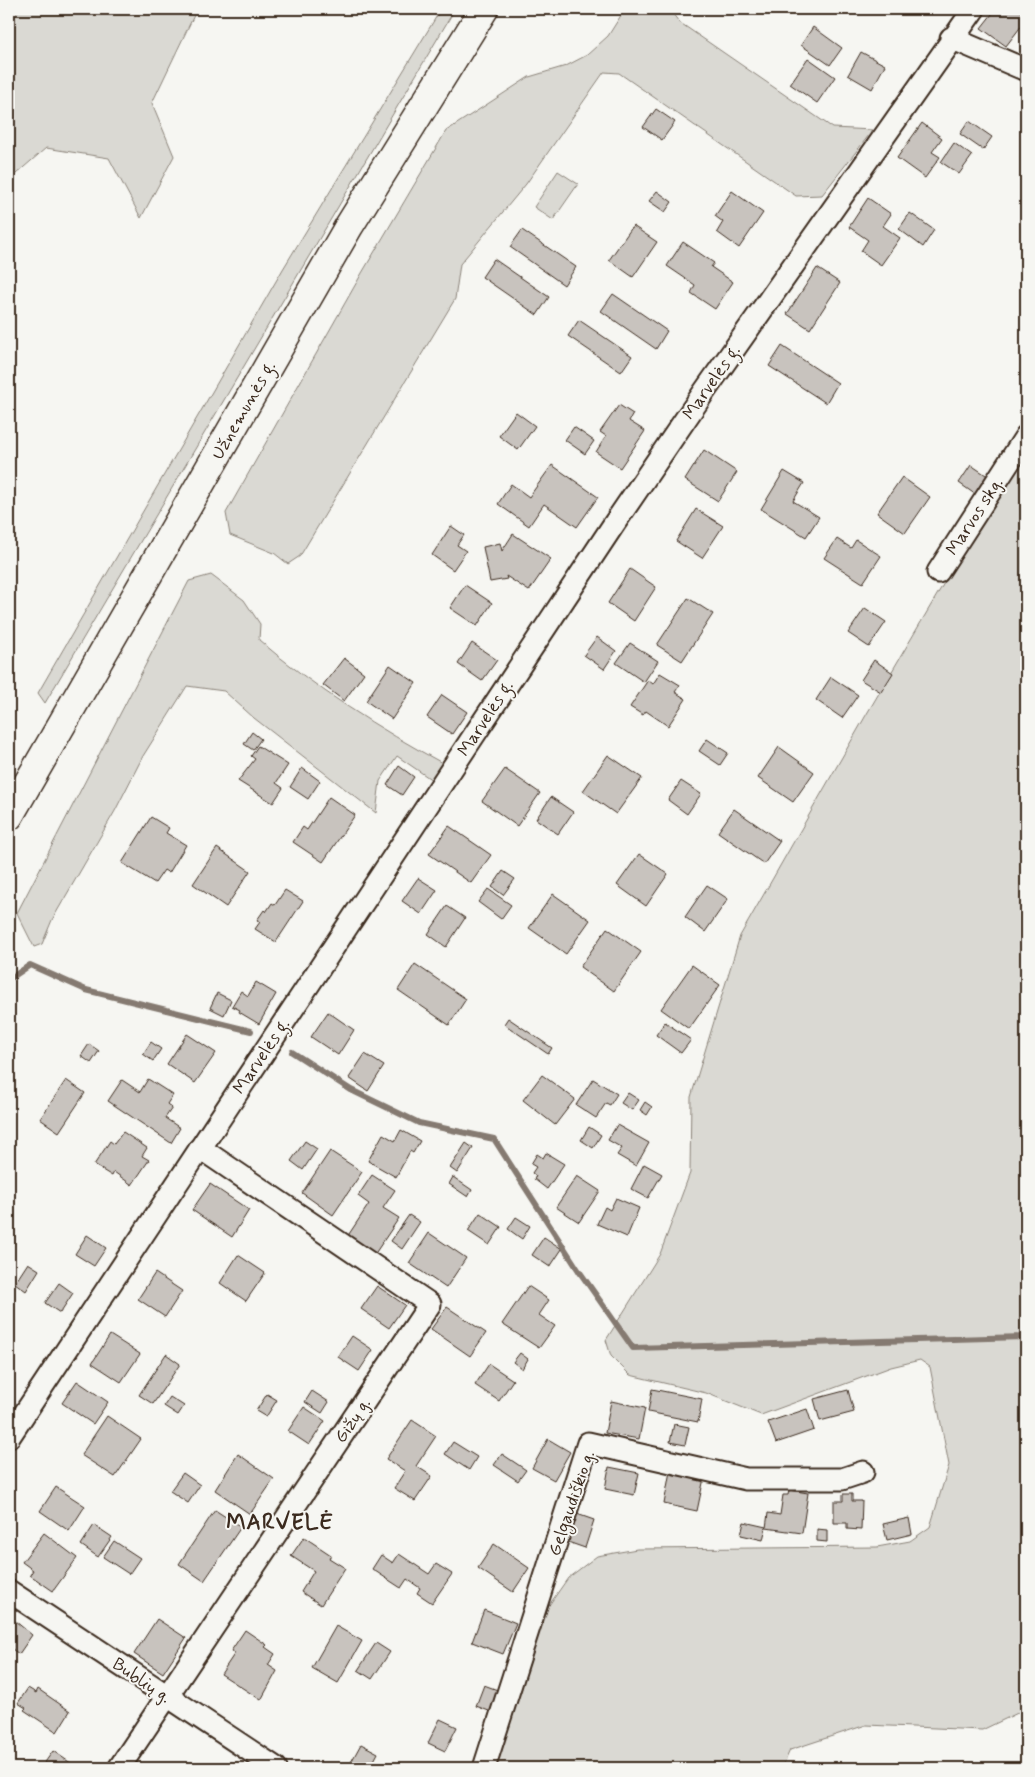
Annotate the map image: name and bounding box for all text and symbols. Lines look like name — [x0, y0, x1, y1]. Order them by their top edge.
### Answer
street label: Marvelės g. — [677, 340, 748, 426]
street label: Užnemunės g. — [206, 357, 284, 465]
street label: Marvos skg. — [941, 473, 1009, 560]
street label: Marvelės g. — [452, 676, 521, 762]
street label: Marvelės g. — [228, 1014, 298, 1100]
street label: Gižų g. — [329, 1393, 377, 1448]
street label: Gelgaudiškio g. — [543, 1447, 602, 1560]
district label: MARVELĖ — [226, 1509, 334, 1537]
street label: Bublių g. — [107, 1652, 175, 1709]

